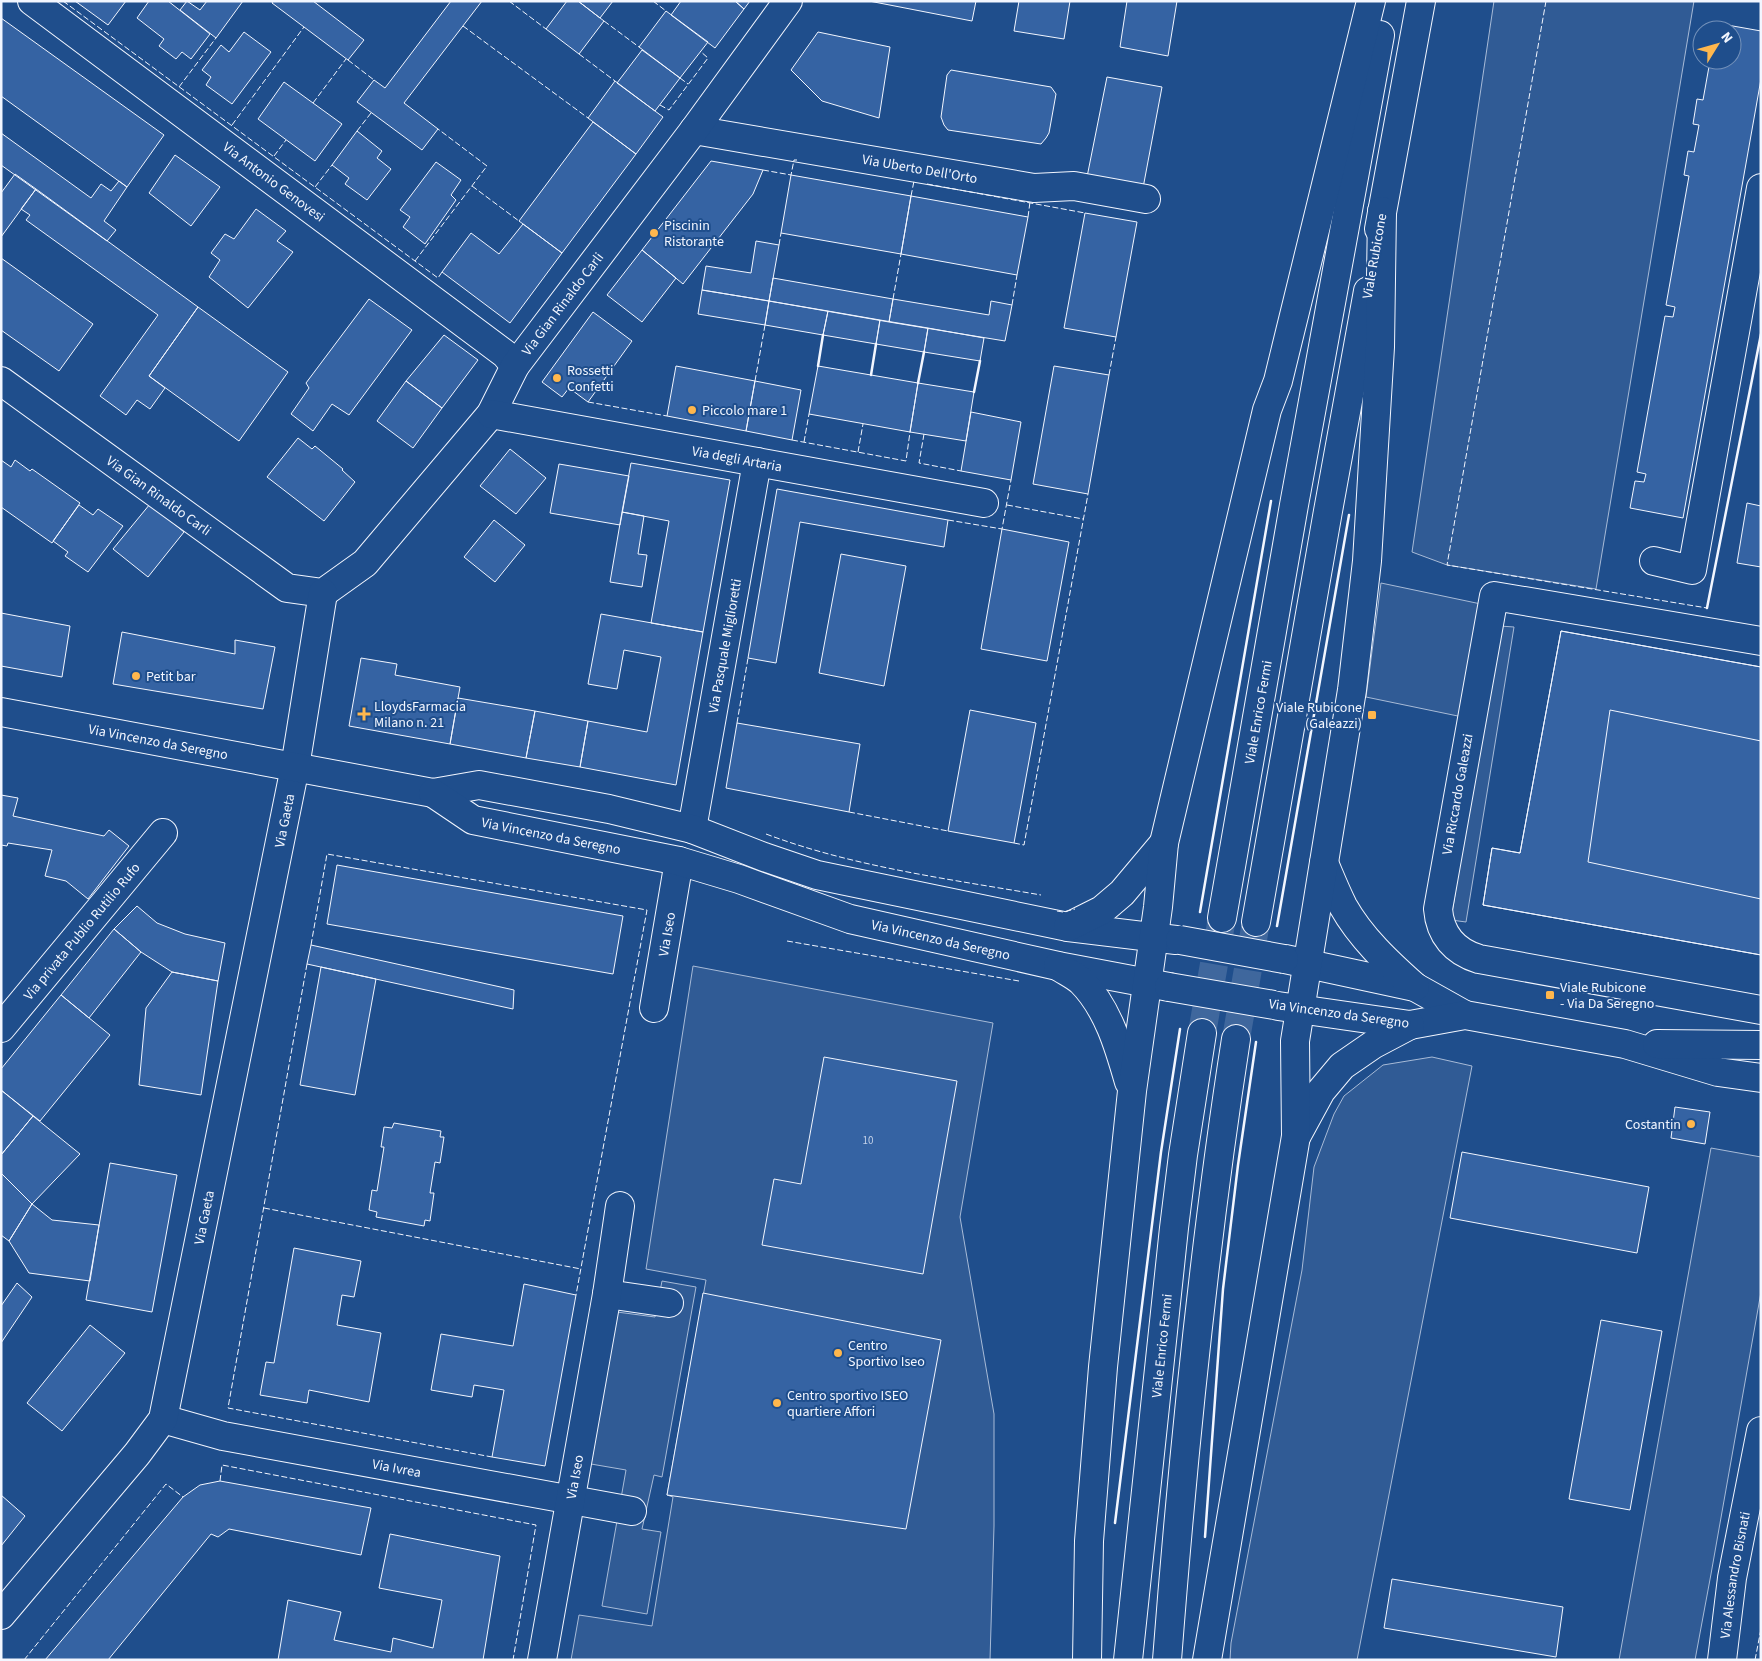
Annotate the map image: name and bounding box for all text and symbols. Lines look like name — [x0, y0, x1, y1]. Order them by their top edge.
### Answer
north arrow — [1692, 20, 1742, 70]
text: N — [1716, 28, 1737, 48]
street label: Via Antonio Genovesi — [218, 138, 329, 227]
street label: Via Uberto Dell'Orto — [860, 150, 979, 189]
street label: Viale Rubicone — [1358, 212, 1392, 300]
place label: Piscinin Ristorante — [664, 216, 724, 252]
marker: Piscinin Ristorante — [648, 227, 660, 239]
street label: Via Gian Rinaldo Carli — [517, 248, 609, 360]
place label: Rossetti Confetti — [567, 361, 614, 397]
marker: Rossetti Confetti — [551, 372, 563, 384]
place label: Piccolo mare 1 — [702, 401, 787, 421]
marker: Piccolo mare 1 — [686, 404, 698, 416]
street label: Via degli Artaria — [690, 441, 784, 477]
street label: Via Gian Rinaldo Carli — [102, 451, 215, 541]
street label: Via Pasquale Miglioretti — [704, 577, 747, 715]
street label: Viale Enrico Fermi — [1240, 659, 1278, 765]
place label: Petit bar — [146, 667, 196, 687]
marker: Petit bar — [130, 670, 142, 682]
place label: LloydsFarmacia Milano n. 21 — [374, 697, 466, 733]
place label: Viale Rubicone (Galeazzi) — [1276, 698, 1362, 734]
marker: LloydsFarmacia Milano n. 21 — [358, 708, 370, 720]
marker: Viale Rubicone (Galeazzi) — [1366, 709, 1378, 721]
street label: Via Vincenzo da Seregno — [87, 720, 230, 765]
street label: Via Riccardo Galeazzi — [1437, 732, 1478, 856]
street label: Via Gaeta — [270, 792, 300, 849]
street label: Via Vincenzo da Seregno — [480, 813, 622, 860]
street label: Via privata Publio Rutilio Rufo — [19, 859, 145, 1005]
street label: Via Iseo — [654, 911, 681, 958]
street label: Via Vincenzo da Seregno — [869, 915, 1012, 966]
place label: Viale Rubicone - Via Da Seregno — [1560, 978, 1654, 1014]
marker: Viale Rubicone - Via Da Seregno — [1544, 989, 1556, 1001]
street label: Via Vincenzo da Seregno — [1267, 994, 1410, 1034]
place label: Costantin — [1625, 1115, 1681, 1135]
marker: Costantin — [1685, 1118, 1697, 1130]
house number: 10 — [863, 1133, 873, 1148]
street label: Via Gaeta — [190, 1189, 220, 1246]
street label: Viale Enrico Fermi — [1147, 1293, 1178, 1399]
place label: Centro Sportivo Iseo — [848, 1336, 925, 1372]
marker: Centro Sportivo Iseo — [832, 1347, 844, 1359]
place label: Centro sportivo ISEO quartiere Affori — [787, 1386, 908, 1422]
marker: Centro sportivo ISEO quartiere Affori — [771, 1397, 783, 1409]
street label: Via Iseo — [562, 1453, 589, 1501]
street label: Via Ivrea — [370, 1455, 423, 1483]
street label: Via Alessandro Bisnati — [1716, 1510, 1756, 1640]

